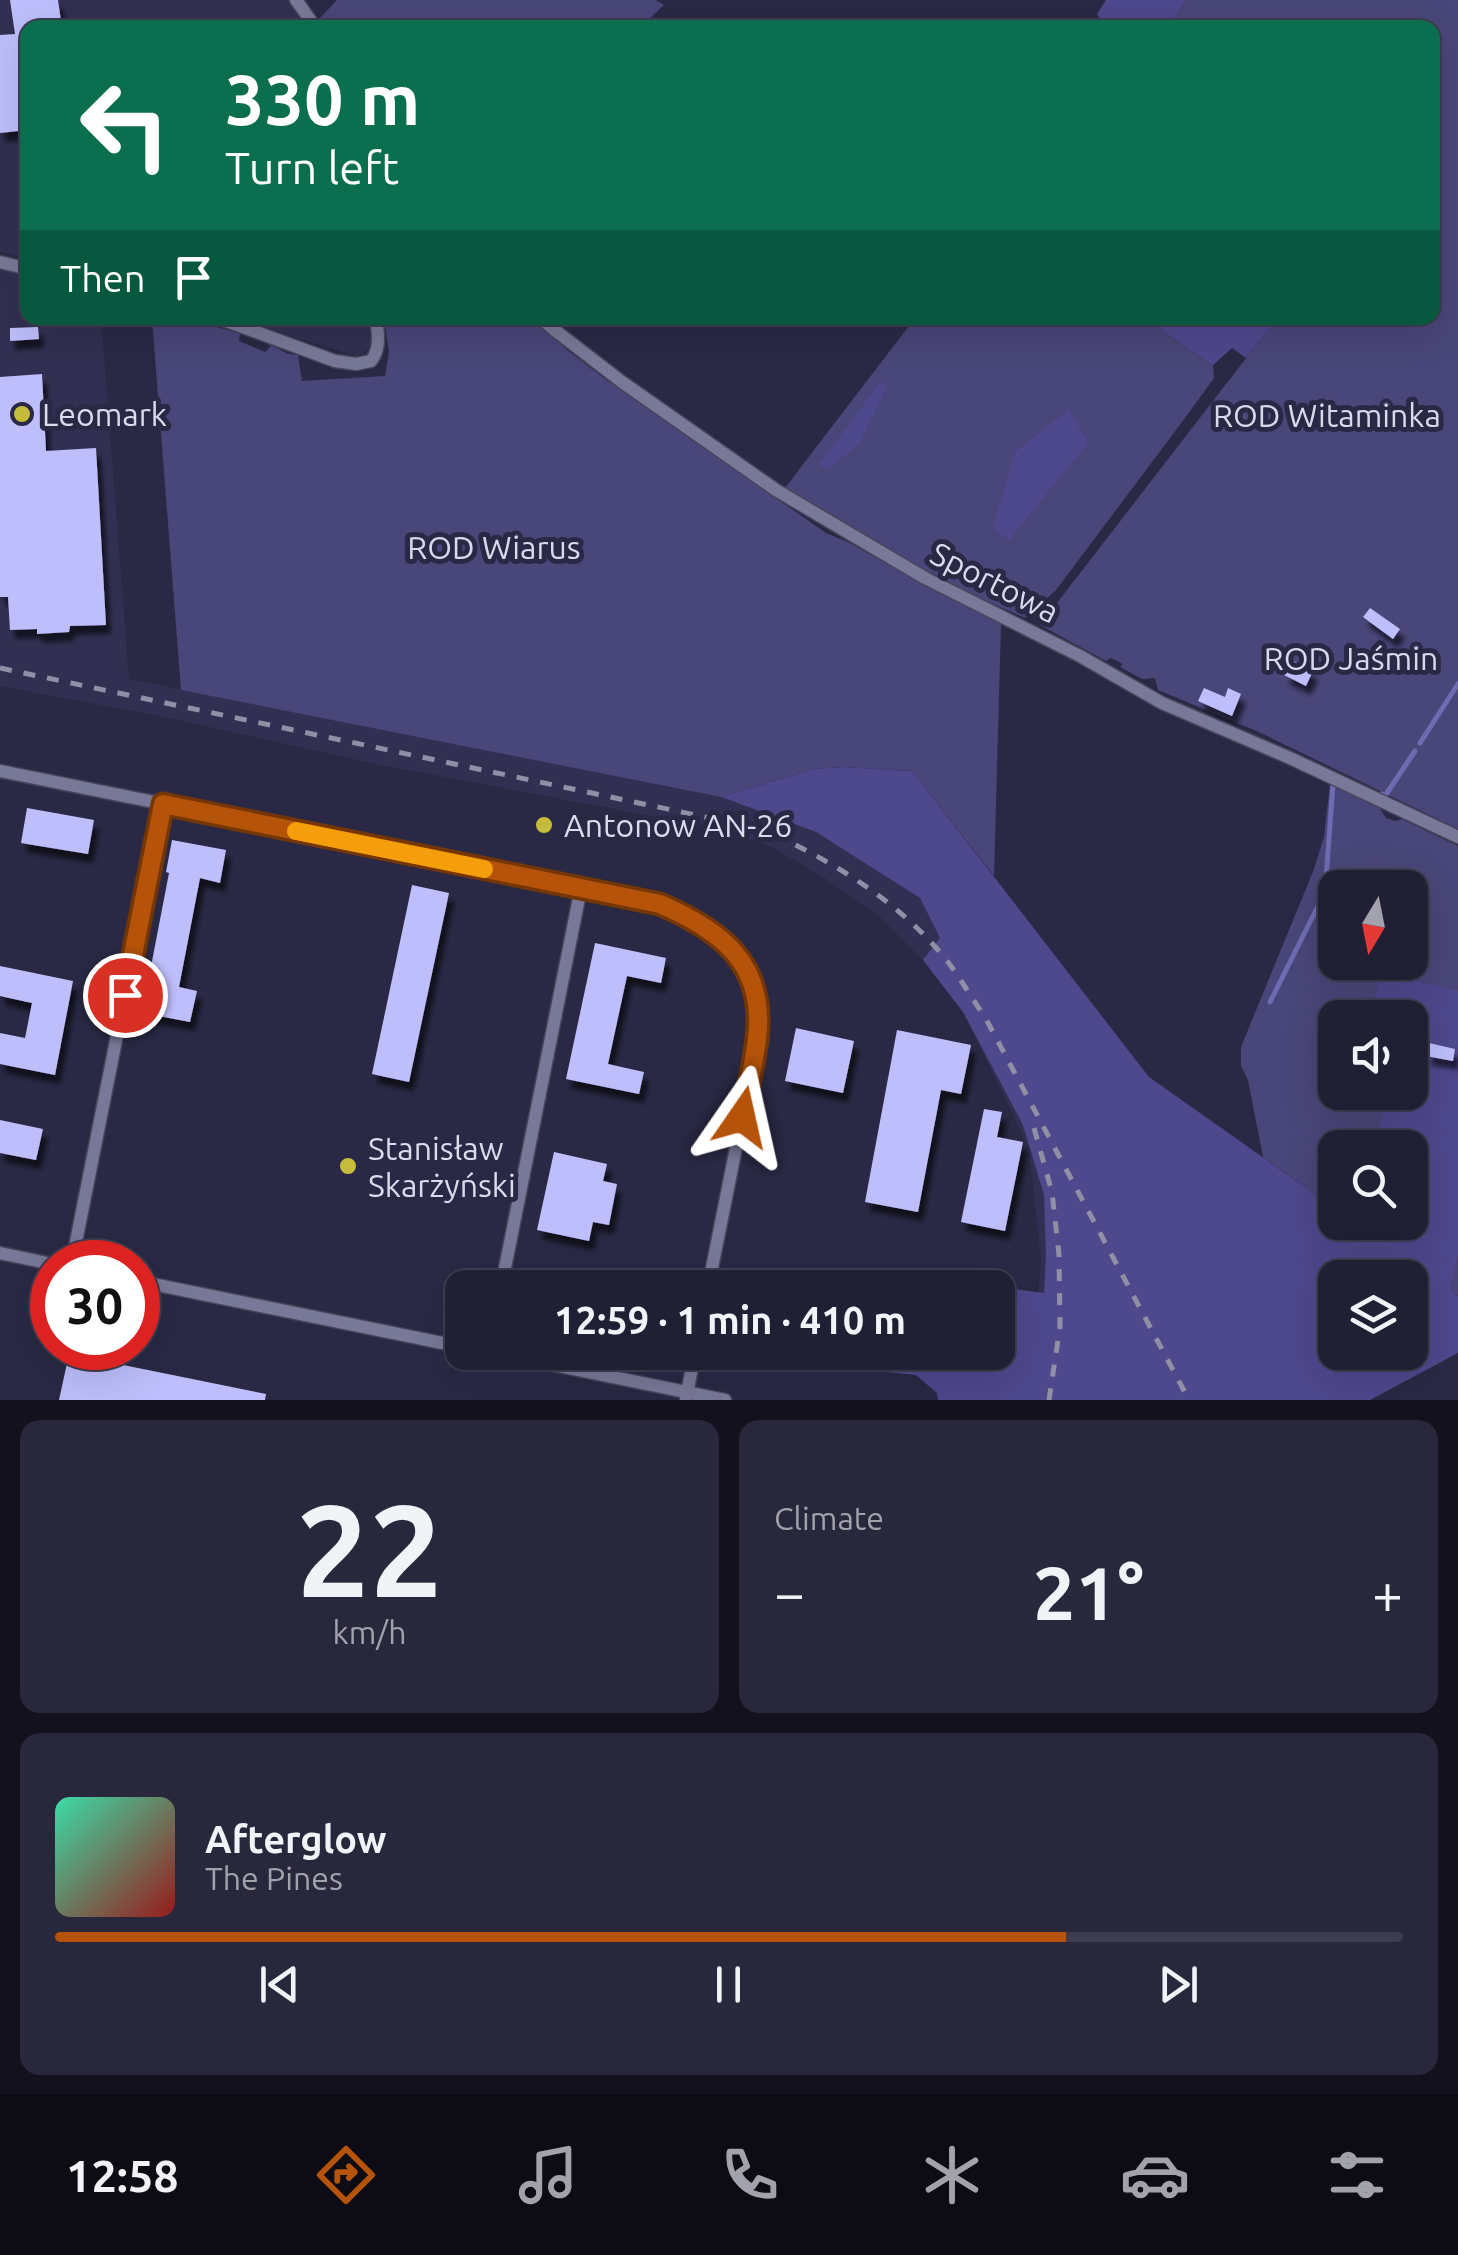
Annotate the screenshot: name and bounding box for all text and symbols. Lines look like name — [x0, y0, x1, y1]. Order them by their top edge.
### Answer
icon: left — [60, 60, 190, 190]
text: 330 m — [225, 60, 420, 138]
text: Turn left — [225, 142, 399, 193]
icon: arrive — [166, 250, 221, 305]
text: Then — [60, 257, 146, 299]
place label: Leomark — [42, 396, 167, 432]
park label: ROD Witaminka — [1213, 397, 1441, 433]
marker: Leomark — [11, 403, 33, 425]
park label: ROD Wiarus — [407, 529, 581, 565]
street label: Sportowa — [925, 534, 1065, 630]
park label: ROD Jaśmin — [1264, 640, 1438, 676]
place label: Antonow AN-26 — [564, 807, 792, 843]
marker: Antonow AN-26 — [533, 814, 555, 836]
north arrow — [1318, 870, 1428, 980]
map controls — [1318, 870, 1428, 1370]
pin — [83, 953, 168, 1038]
icon: arrive — [98, 968, 153, 1023]
button: sound — [1318, 1000, 1428, 1110]
position arrow — [690, 1065, 794, 1169]
place label: Stanisław Skarżyński — [368, 1130, 516, 1203]
button: search — [1318, 1130, 1428, 1240]
marker: Stanisław Skarżyński — [337, 1155, 359, 1177]
speed limit sign: 30 — [30, 1240, 160, 1370]
button: layers — [1318, 1260, 1428, 1370]
text: 12:59 · 1 min · 410 m — [554, 1299, 906, 1341]
text: 22 — [296, 1476, 443, 1622]
text: Climate — [774, 1500, 884, 1536]
text: 21° — [1033, 1550, 1144, 1634]
text: − — [774, 1562, 805, 1623]
text: + — [1372, 1562, 1403, 1623]
text: km/h — [333, 1614, 406, 1650]
text: Afterglow — [205, 1818, 387, 1860]
text: The Pines — [205, 1860, 343, 1896]
icon: previous — [252, 1957, 307, 2012]
icon: pause — [701, 1957, 756, 2012]
icon: next — [1151, 1957, 1206, 2012]
icon: directions — [311, 2140, 381, 2210]
icon: music — [513, 2140, 583, 2210]
icon: phone — [715, 2140, 785, 2210]
icon: climate — [917, 2140, 987, 2210]
icon: car — [1120, 2140, 1190, 2210]
icon: filters — [1322, 2140, 1392, 2210]
text: 12:58 — [66, 2150, 179, 2201]

